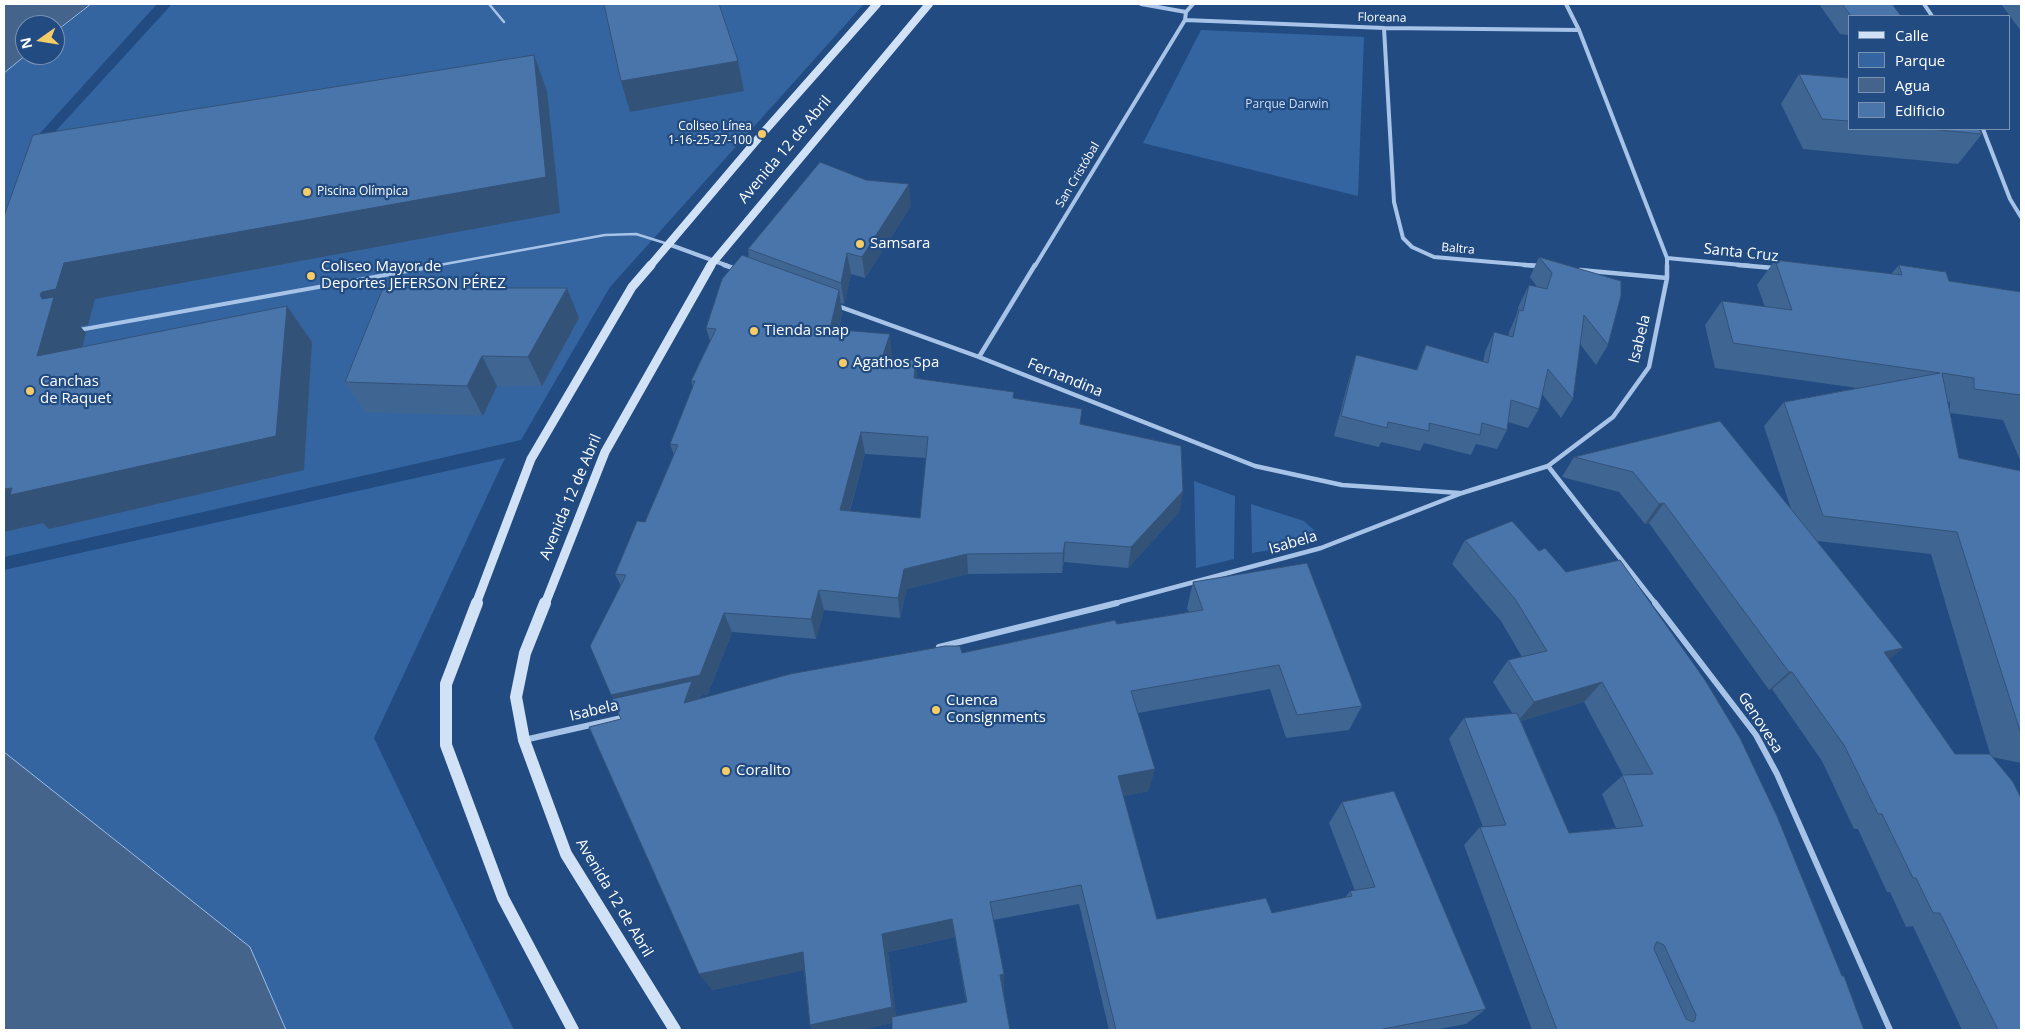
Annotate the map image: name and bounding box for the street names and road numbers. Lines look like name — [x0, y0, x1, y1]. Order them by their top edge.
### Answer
street label: Floreana — [1357, 10, 1407, 26]
street label: Avenida 12 de Abril — [735, 93, 835, 207]
street label: San Cristóbal — [1053, 140, 1103, 210]
street label: Baltra — [1441, 240, 1475, 258]
street label: Santa Cruz — [1703, 240, 1779, 266]
street label: Isabela — [1625, 313, 1655, 365]
street label: Fernandina — [1025, 355, 1105, 401]
street label: Avenida 12 de Abril — [536, 431, 606, 563]
street label: Isabela — [1267, 528, 1319, 558]
street label: Genovesa — [1734, 689, 1786, 757]
street label: Isabela — [568, 697, 620, 725]
street label: Avenida 12 de Abril — [572, 836, 656, 960]

